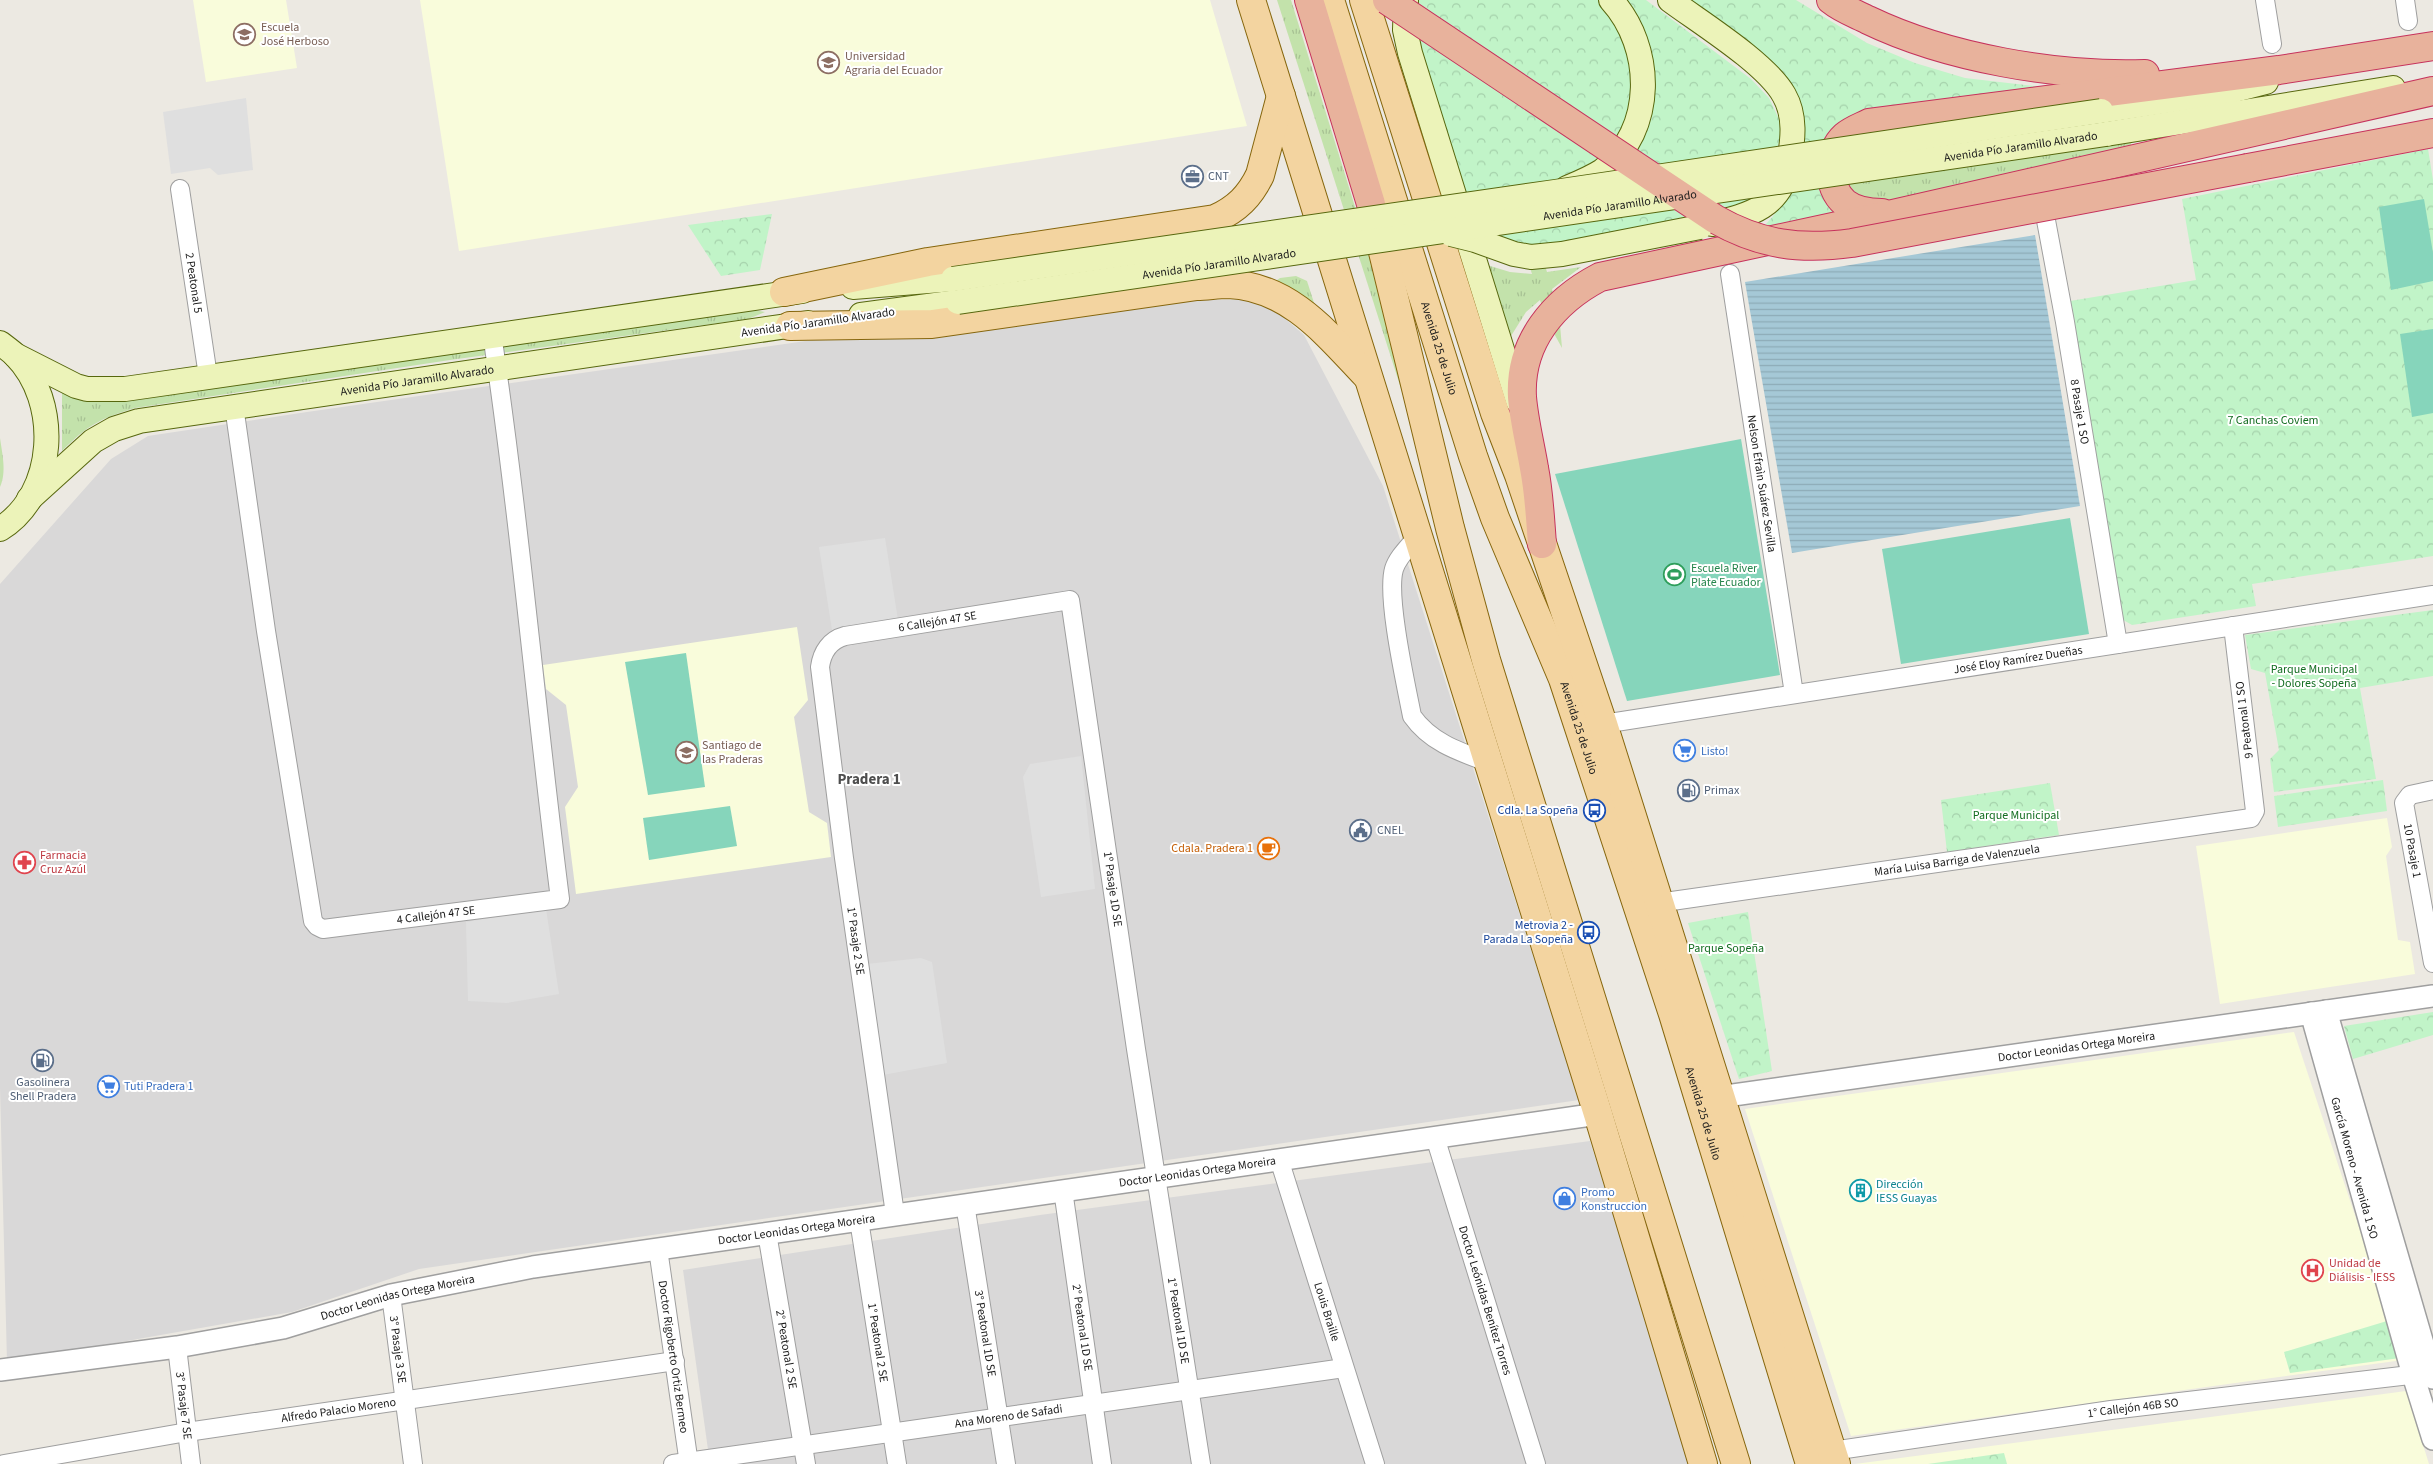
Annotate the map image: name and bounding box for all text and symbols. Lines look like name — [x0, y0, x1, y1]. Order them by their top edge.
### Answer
place label: Escuela José Herboso — [261, 19, 329, 50]
school or university icon: Escuela José Herboso — [233, 22, 257, 46]
place label: Universidad Agraria del Ecuador — [845, 48, 944, 79]
school or university icon: Universidad Agraria del Ecuador — [817, 51, 841, 75]
street label: Avenida Pío Jaramillo Alvarado — [1943, 127, 2099, 167]
office icon: CNT — [1180, 164, 1204, 188]
place label: CNT — [1208, 168, 1230, 185]
street label: Avenida Pío Jaramillo Alvarado — [1542, 186, 1698, 225]
street label: Avenida Pío Jaramillo Alvarado — [1141, 245, 1297, 284]
street label: 2 Peatonal 5 — [181, 252, 207, 315]
street label: Avenida 25 de Julio — [1416, 300, 1461, 397]
street label: Avenida Pío Jaramillo Alvarado — [740, 303, 896, 342]
street label: Avenida Pío Jaramillo Alvarado — [339, 361, 495, 400]
street label: 8 Pasaje 1 SO — [2066, 378, 2093, 446]
park label: 7 Canchas Coviem — [2227, 412, 2319, 429]
street label: Nelson Efraìn Suárez Sevilla — [1743, 414, 1780, 554]
place label: Escuela River Plate Ecuador — [1691, 560, 1761, 591]
sports icon: Escuela River Plate Ecuador — [1663, 563, 1687, 587]
street label: 6 Callejón 47 SE — [897, 607, 978, 636]
street label: José Eloy Ramírez Dueñas — [1952, 642, 2084, 678]
park label: Parque Municipal - Dolores Sopeña — [2271, 661, 2357, 692]
street label: Avenida 25 de Julio — [1555, 679, 1602, 777]
street label: 9 Peatonal 1 SO — [2231, 680, 2258, 760]
place label: Santiago de las Praderas — [702, 737, 763, 768]
supermarket icon: Listo! — [1673, 739, 1697, 763]
school or university icon: Santiago de las Praderas — [674, 740, 698, 764]
place label: Listo! — [1701, 743, 1728, 760]
district label: Pradera 1 — [837, 769, 901, 790]
fuel station icon: Primax — [1676, 778, 1700, 802]
place label: Primax — [1704, 782, 1740, 799]
bus stop icon: Cdla. La Sopeña — [1582, 798, 1606, 822]
place label: Cdla. La Sopeña — [1498, 802, 1578, 819]
park label: Parque Municipal — [1973, 807, 2059, 824]
public building icon: CNEL — [1349, 818, 1373, 842]
place label: CNEL — [1377, 822, 1404, 839]
street label: 10 Pasaje 1 — [2399, 822, 2425, 879]
cafe icon: Cdala. Pradera 1 — [1257, 836, 1281, 860]
place label: Cdala. Pradera 1 — [1171, 840, 1253, 857]
street label: María Luisa Barriga de Valenzuela — [1873, 840, 2041, 881]
place label: Farmacia Cruz Azúl — [40, 847, 86, 878]
pharmacy icon: Farmacia Cruz Azúl — [12, 850, 36, 874]
street label: 1º Pasaje 1D SE — [1099, 850, 1126, 928]
street label: 4 Callejón 47 SE — [396, 902, 476, 929]
street label: 1º Pasaje 2 SE — [842, 906, 869, 976]
place label: Metrovia 2 - Parada La Sopeña — [1483, 917, 1573, 948]
bus stop icon: Metrovia 2 - Parada La Sopeña — [1577, 920, 1601, 944]
park label: Parque Sopeña — [1688, 940, 1764, 957]
street label: Doctor Leonidas Ortega Moreira — [1997, 1027, 2156, 1066]
fuel station icon: Gasolinera Shell Pradera — [31, 1049, 55, 1073]
street label: Avenida 25 de Julio — [1681, 1065, 1725, 1162]
place label: Gasolinera Shell Pradera — [10, 1074, 76, 1105]
supermarket icon: Tuti Pradera 1 — [96, 1074, 120, 1098]
place label: Tuti Pradera 1 — [124, 1078, 193, 1095]
street label: García Moreno - Avenida 1 SO — [2326, 1095, 2382, 1241]
street label: Doctor Leonidas Ortega Moreira — [1118, 1152, 1277, 1192]
place label: Dirección IESS Guayas — [1876, 1176, 1937, 1207]
building icon: Dirección IESS Guayas — [1848, 1179, 1872, 1203]
place label: Promo Konstruccion — [1581, 1184, 1647, 1215]
shop icon: Promo Konstruccion — [1553, 1187, 1577, 1211]
street label: Doctor Leonidas Ortega Moreira — [717, 1210, 876, 1249]
street label: Doctor Leónidas Benítez Torres — [1454, 1224, 1516, 1377]
place label: Unidad de Diálisis - IESS — [2329, 1255, 2395, 1286]
hospital icon: Unidad de Diálisis - IESS — [2301, 1258, 2325, 1282]
street label: Doctor Leonidas Ortega Moreira — [319, 1271, 476, 1325]
street label: 1° Peatonal 1D SE — [1163, 1276, 1193, 1365]
street label: Doctor Rigoberto Ortiz Bermeo — [654, 1279, 692, 1435]
street label: Louis Braille — [1309, 1280, 1344, 1344]
street label: 2° Peatonal 1D SE — [1068, 1283, 1097, 1372]
street label: 3° Peatonal 1D SE — [970, 1289, 1000, 1378]
street label: 1° Peatonal 2 SE — [863, 1302, 892, 1384]
street label: 2° Peatonal 2 SE — [771, 1308, 801, 1390]
street label: 3° Pasaje 3 SE — [385, 1315, 410, 1385]
street label: 3° Pasaje 7 SE — [171, 1371, 196, 1441]
street label: Alfredo Palacio Moreno — [280, 1394, 397, 1427]
street label: 1° Callejón 46B SO — [2086, 1394, 2179, 1422]
street label: Ana Moreno de Safadi — [954, 1400, 1064, 1433]

